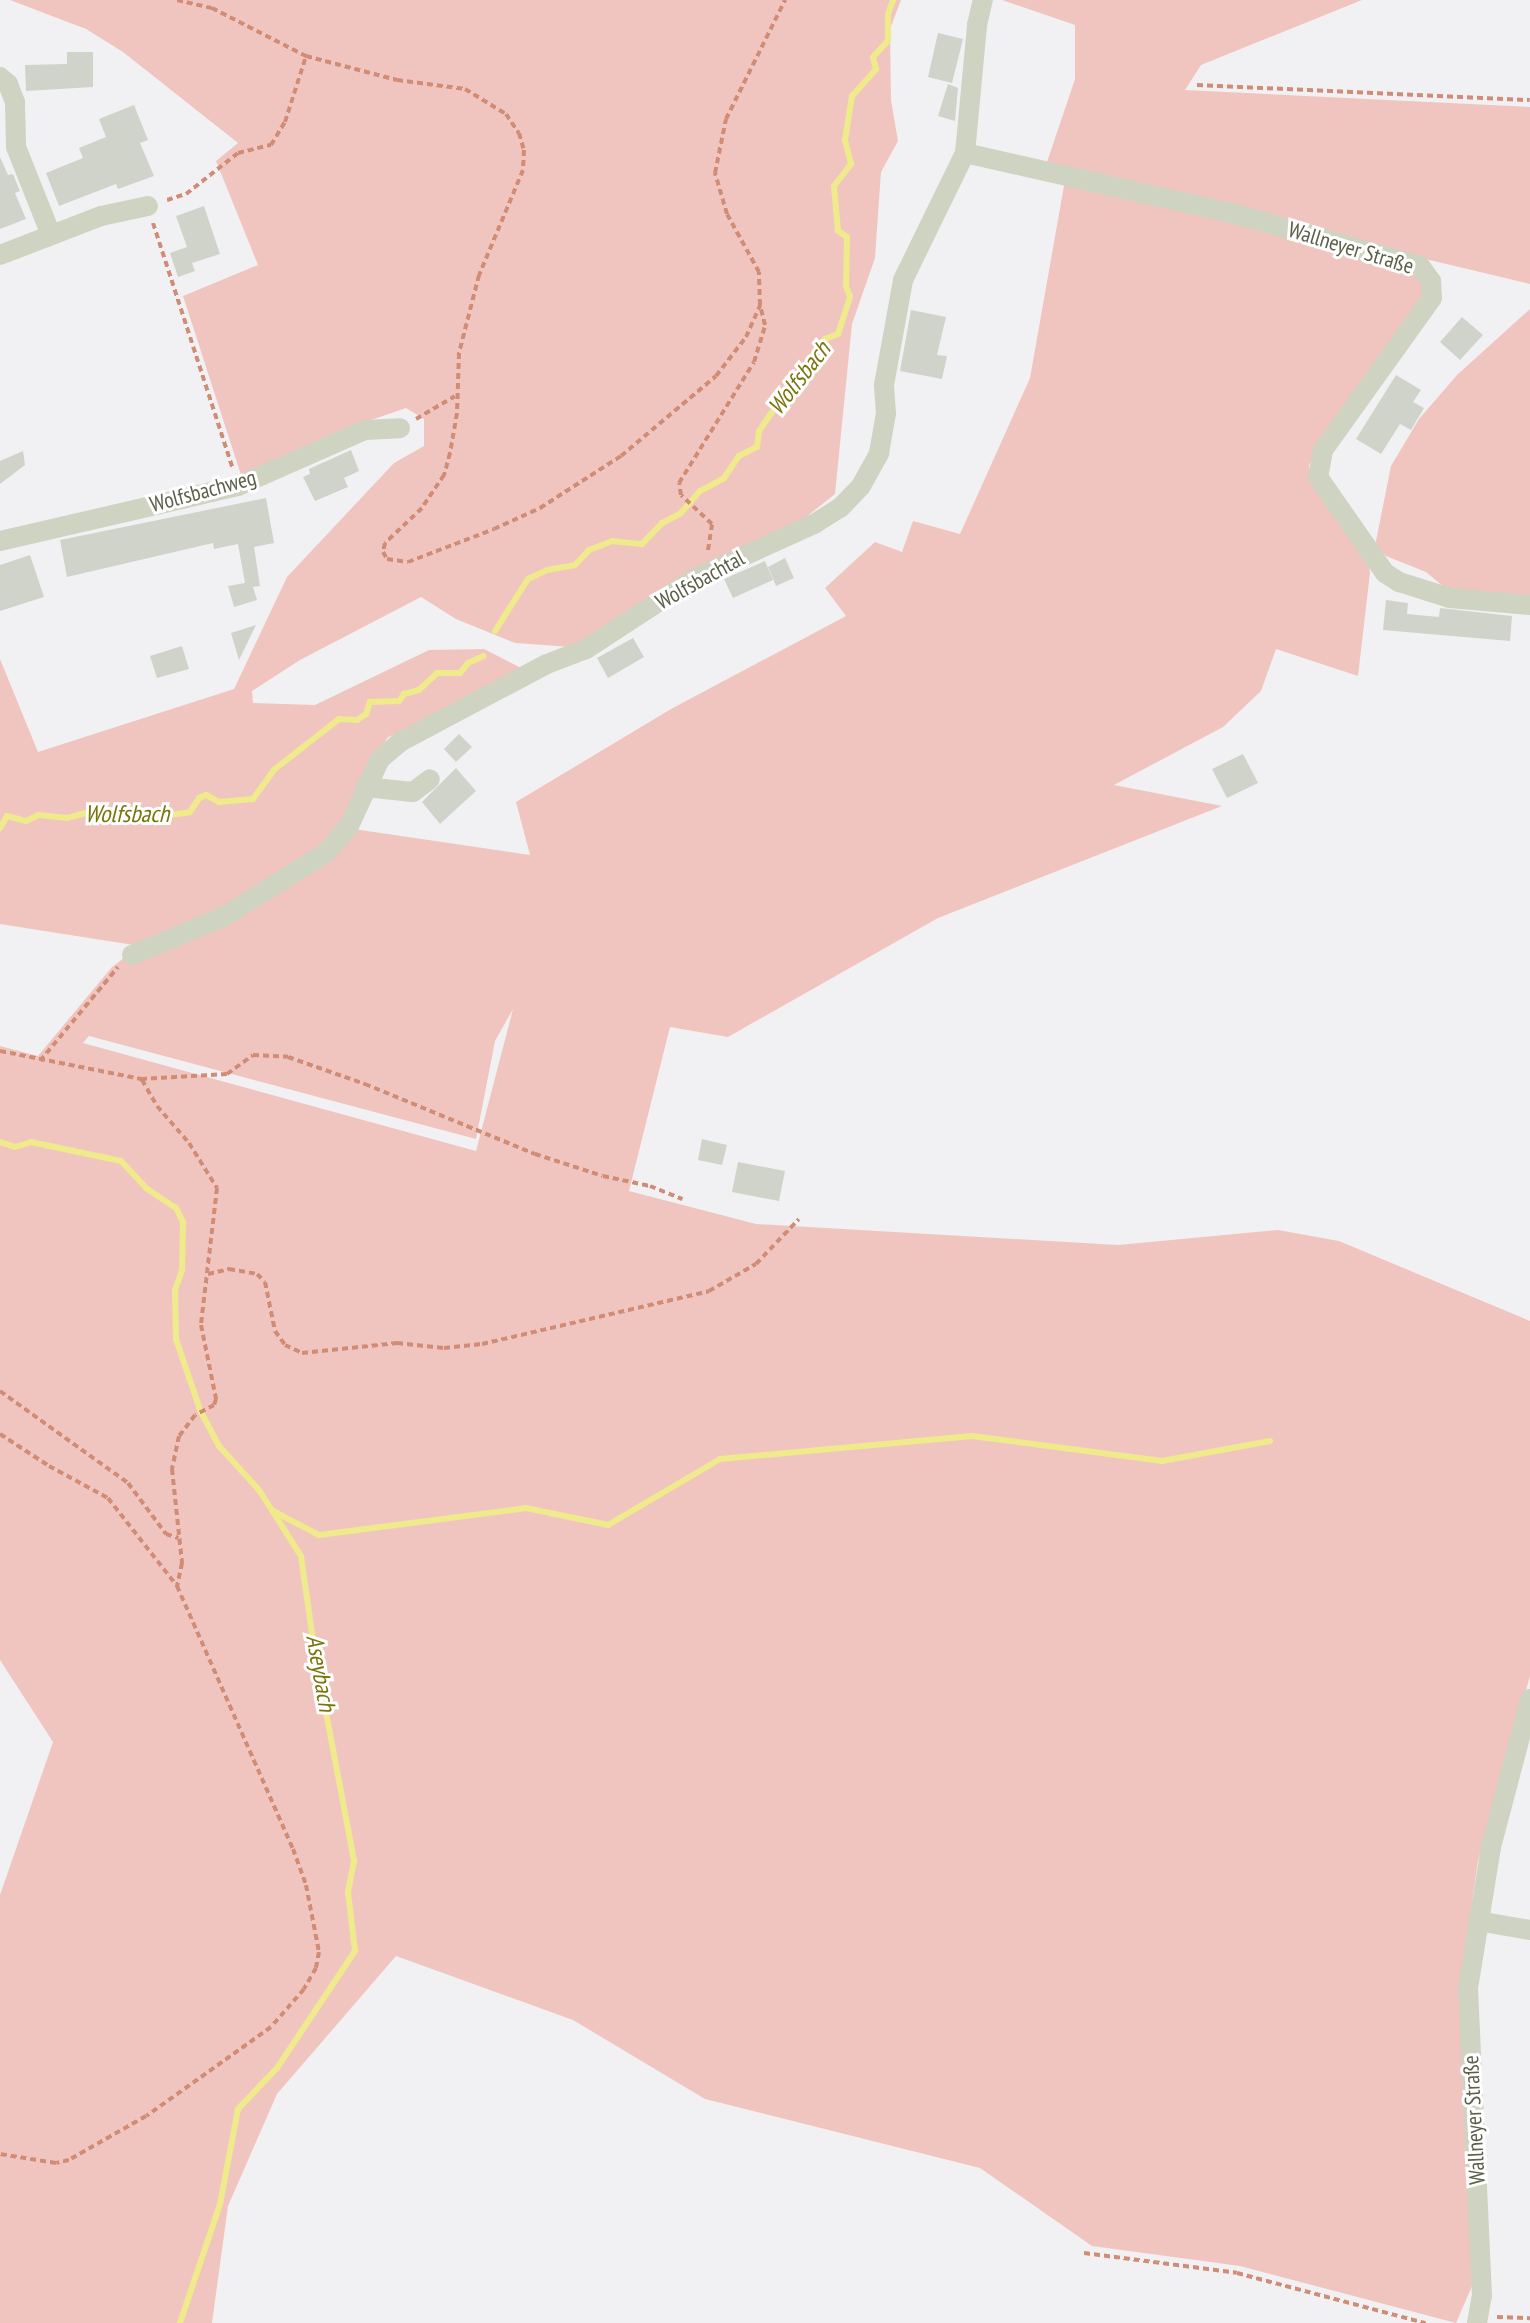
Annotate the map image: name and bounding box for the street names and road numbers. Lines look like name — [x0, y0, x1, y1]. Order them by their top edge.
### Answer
street label: Wallneyer Straße — [1285, 216, 1417, 280]
street label: Wolfsbachweg — [147, 464, 259, 518]
street label: Wolfsbachtal — [651, 545, 749, 615]
street label: Wallneyer Straße — [1457, 2055, 1491, 2185]

